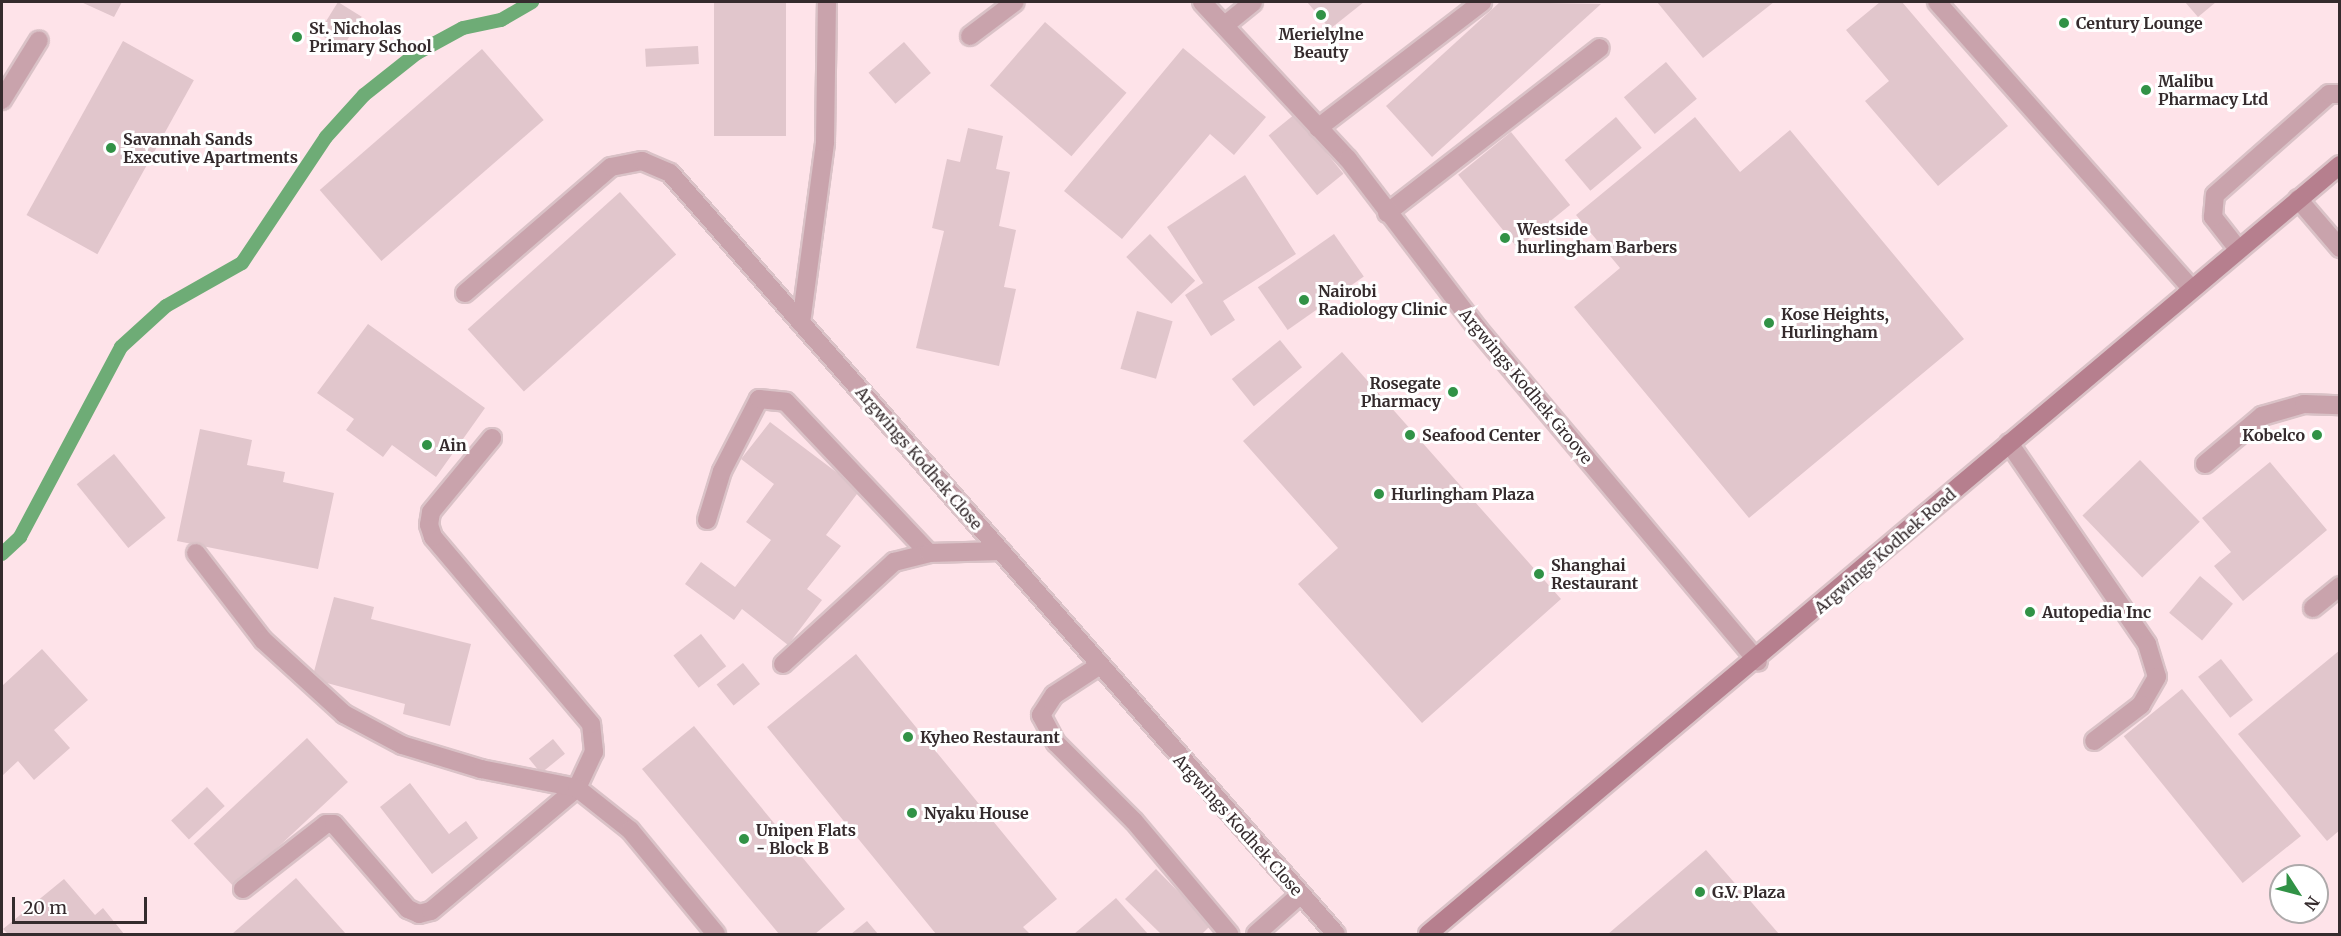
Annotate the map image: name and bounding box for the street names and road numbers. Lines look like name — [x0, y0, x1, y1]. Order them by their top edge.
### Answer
street label: Argwings Kodhek Groove — [1455, 305, 1597, 467]
street label: Argwings Kodhek Close — [852, 383, 986, 533]
street label: Argwings Kodhek Road — [1810, 484, 1960, 618]
street label: Argwings Kodhek Close — [1170, 751, 1306, 899]

